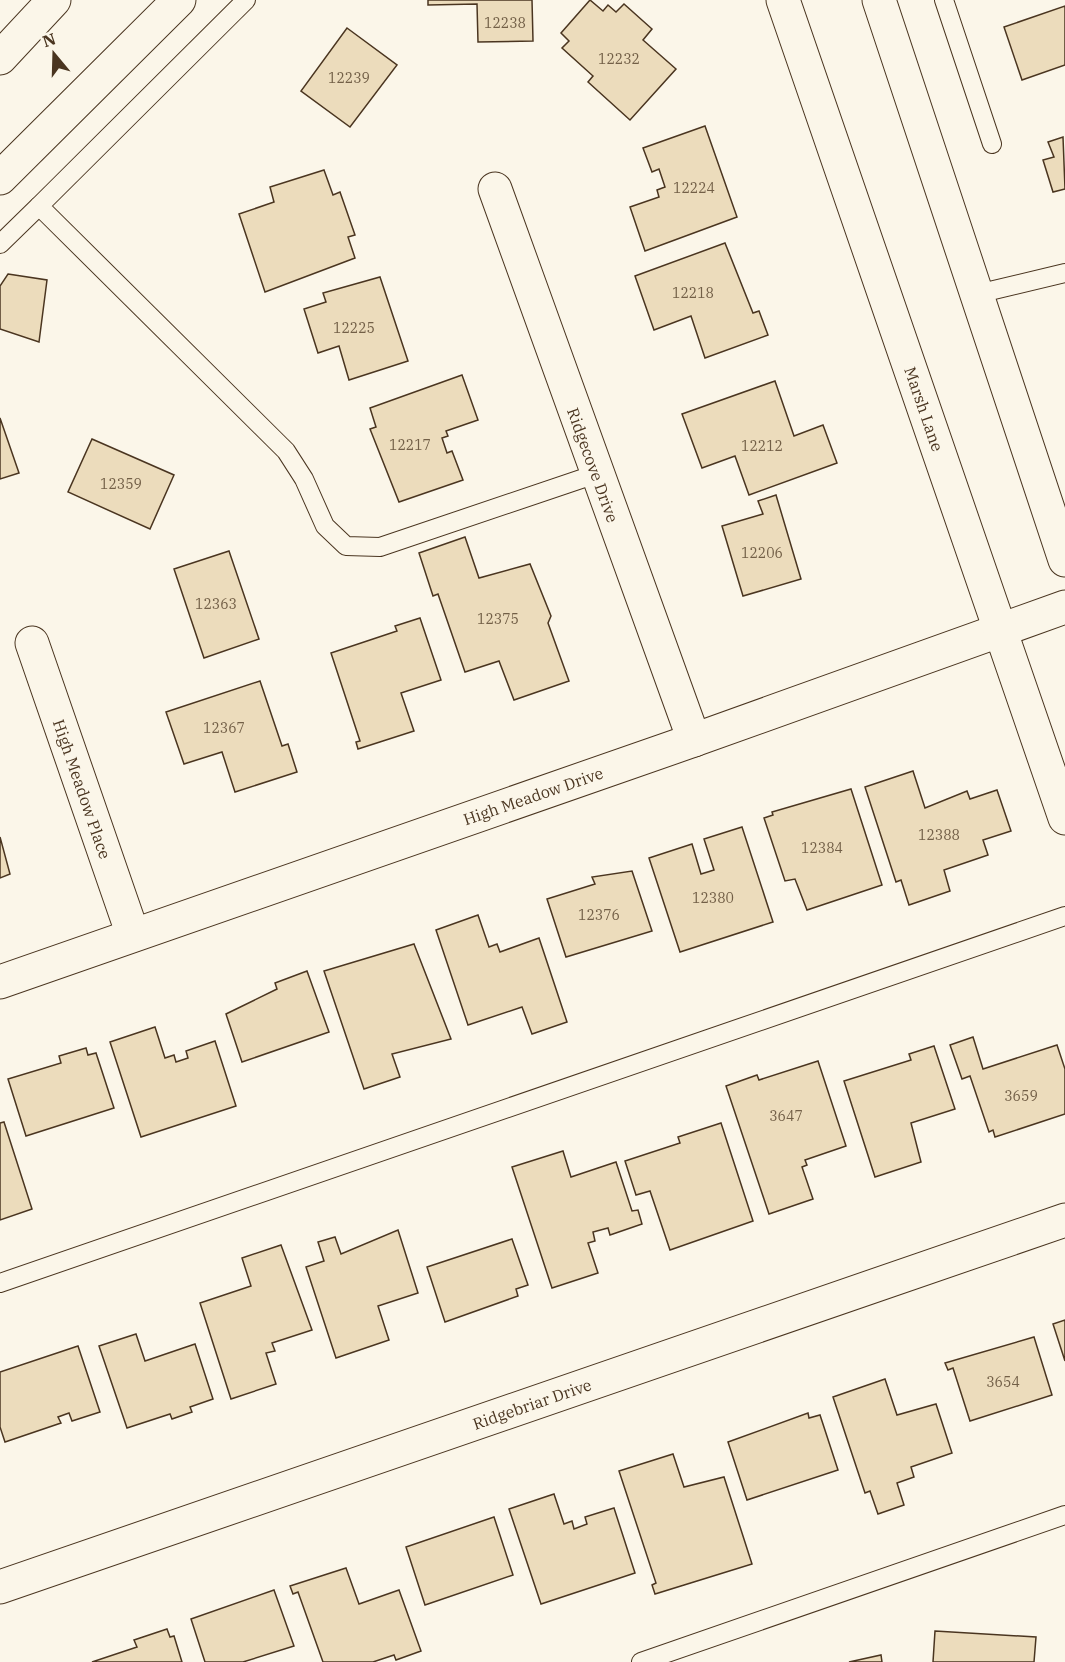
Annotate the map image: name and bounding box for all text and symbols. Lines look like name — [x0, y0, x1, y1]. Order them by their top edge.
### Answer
house number: 12238 — [484, 14, 526, 32]
north arrow — [24, 24, 84, 84]
text: N — [40, 28, 58, 51]
house number: 12232 — [598, 50, 640, 68]
house number: 12239 — [328, 69, 370, 87]
house number: 12224 — [673, 179, 715, 197]
house number: 12218 — [672, 284, 714, 302]
house number: 12225 — [333, 319, 375, 337]
street label: Marsh Lane — [900, 364, 948, 454]
street label: Ridgecove Drive — [563, 405, 623, 525]
house number: 12217 — [389, 436, 431, 454]
house number: 12212 — [741, 437, 783, 455]
house number: 12359 — [100, 475, 142, 493]
house number: 12206 — [741, 544, 783, 562]
house number: 12363 — [195, 595, 237, 613]
house number: 12375 — [477, 610, 519, 628]
street label: High Meadow Place — [49, 717, 115, 861]
house number: 12367 — [203, 719, 245, 737]
street label: High Meadow Drive — [460, 763, 606, 829]
house number: 12388 — [918, 826, 960, 844]
house number: 12384 — [801, 839, 843, 857]
house number: 12380 — [692, 889, 734, 907]
house number: 12376 — [578, 906, 620, 924]
house number: 3659 — [1004, 1087, 1038, 1105]
house number: 3647 — [769, 1107, 803, 1125]
house number: 3654 — [986, 1373, 1020, 1391]
street label: Ridgebriar Drive — [470, 1374, 594, 1434]

